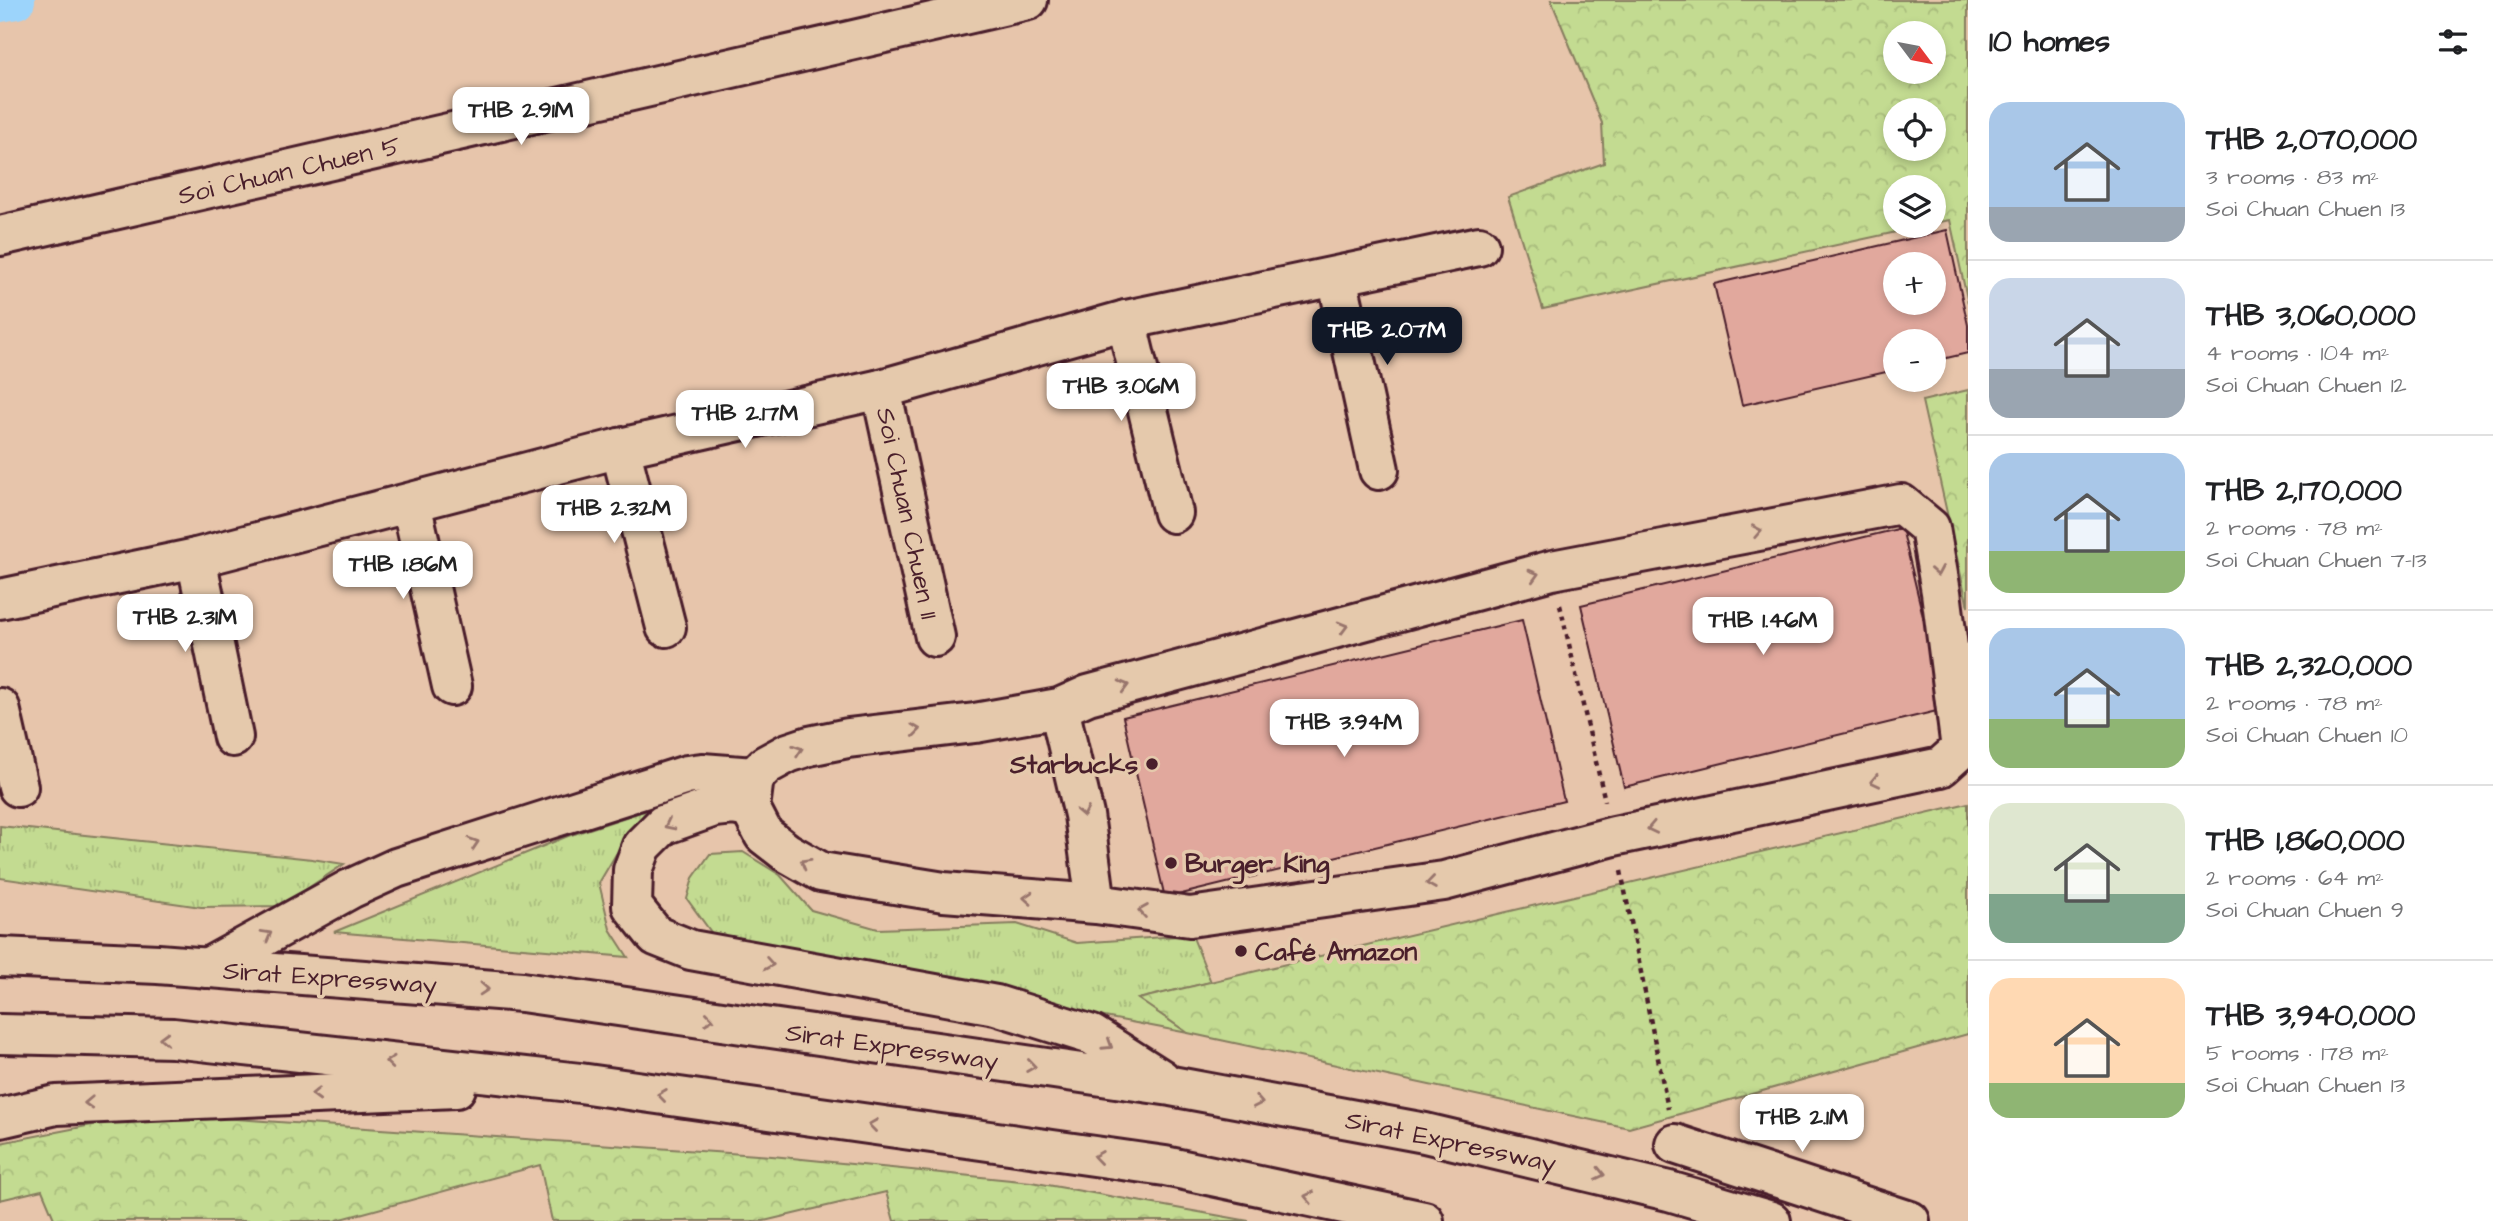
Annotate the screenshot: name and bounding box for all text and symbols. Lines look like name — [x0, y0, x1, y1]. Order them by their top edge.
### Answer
north arrow — [1883, 21, 1946, 84]
map controls — [1883, 21, 1946, 392]
text: 10 homes — [1989, 21, 2110, 63]
icon: filters — [2434, 23, 2472, 61]
pin: THB 2.91M — [441, 88, 601, 147]
text: THB 2.91M — [468, 94, 574, 126]
button: locate — [1883, 98, 1946, 161]
text: THB 2,070,000 — [2206, 119, 2417, 161]
street label: Soi Chuan Chuen 5 — [175, 128, 404, 214]
icon: home — [2045, 130, 2129, 214]
text: 3 rooms · 83 m² — [2206, 161, 2379, 193]
button: layers — [1883, 175, 1946, 238]
text: Soi Chuan Chuen 13 — [2206, 193, 2405, 225]
button: + — [1883, 252, 1946, 315]
text: THB 3,060,000 — [2206, 295, 2416, 337]
icon: home — [2045, 306, 2129, 390]
pin: THB 2.07M — [1307, 308, 1467, 367]
text: THB 2.07M — [1328, 314, 1446, 346]
button: − — [1883, 329, 1946, 392]
text: 4 rooms · 104 m² — [2206, 337, 2389, 369]
pin: THB 3.06M — [1041, 364, 1201, 423]
text: Soi Chuan Chuen 12 — [2206, 369, 2407, 401]
text: THB 3.06M — [1063, 370, 1179, 402]
pin: THB 2.17M — [665, 391, 825, 450]
text: THB 2.17M — [692, 397, 798, 429]
street label: Soi Chuan Chuen 11 — [867, 404, 947, 622]
text: THB 2,170,000 — [2206, 470, 2402, 512]
icon: home — [2045, 481, 2129, 565]
pin: THB 2.32M — [534, 486, 694, 545]
text: THB 2.32M — [557, 492, 671, 524]
text: 2 rooms · 78 m² — [2206, 512, 2383, 544]
one-way arrow — [1751, 524, 1763, 539]
pin: THB 1.86M — [323, 542, 483, 601]
text: Soi Chuan Chuen 7-13 — [2206, 544, 2427, 576]
text: THB 1.86M — [349, 548, 457, 580]
one-way arrow — [1929, 565, 1944, 577]
one-way arrow — [1528, 569, 1540, 583]
pin: THB 2.31M — [105, 594, 265, 654]
pin: THB 1.46M — [1683, 598, 1843, 657]
text: THB 2.31M — [133, 601, 237, 633]
text: THB 1.46M — [1708, 604, 1818, 636]
one-way arrow — [1337, 621, 1349, 635]
text: THB 2,320,000 — [2206, 645, 2412, 687]
icon: home — [2045, 656, 2129, 740]
one-way arrow — [1117, 679, 1129, 694]
text: 2 rooms · 78 m² — [2206, 687, 2383, 719]
pin: THB 3.94M — [1264, 700, 1424, 759]
text: THB 3.94M — [1286, 706, 1402, 738]
text: Soi Chuan Chuen 10 — [2206, 719, 2408, 751]
one-way arrow — [910, 723, 922, 738]
one-way arrow — [791, 744, 803, 758]
place label: Starbucks — [1009, 747, 1138, 783]
marker: Starbucks — [1144, 756, 1160, 772]
one-way arrow — [1869, 773, 1881, 788]
one-way arrow — [1075, 806, 1090, 818]
one-way arrow — [664, 817, 676, 831]
one-way arrow — [1646, 820, 1658, 835]
text: THB 1,860,000 — [2206, 820, 2405, 862]
icon: home — [2045, 831, 2129, 915]
one-way arrow — [468, 836, 480, 851]
place label: Burger King — [1185, 846, 1330, 885]
marker: Burger King — [1163, 855, 1179, 871]
one-way arrow — [800, 858, 813, 871]
text: 2 rooms · 64 m² — [2206, 862, 2384, 894]
one-way arrow — [1425, 875, 1437, 890]
one-way arrow — [1023, 891, 1034, 906]
text: Soi Chuan Chuen 9 — [2206, 894, 2404, 926]
one-way arrow — [1137, 904, 1149, 919]
one-way arrow — [260, 930, 273, 943]
place label: Café Amazon — [1255, 934, 1417, 970]
marker: Café Amazon — [1233, 943, 1249, 959]
street label: Sirat Expressway — [222, 953, 438, 1005]
one-way arrow — [763, 956, 775, 971]
one-way arrow — [478, 981, 489, 996]
text: THB 3,940,000 — [2206, 995, 2415, 1037]
icon: home — [2045, 1006, 2129, 1090]
one-way arrow — [703, 1012, 715, 1027]
street label: Sirat Expressway — [783, 1014, 1000, 1082]
one-way arrow — [159, 1030, 170, 1045]
one-way arrow — [1100, 1037, 1113, 1050]
text: 5 rooms · 178 m² — [2206, 1037, 2389, 1069]
one-way arrow — [385, 1055, 396, 1070]
one-way arrow — [1025, 1058, 1037, 1073]
text: Soi Chuan Chuen 13 — [2206, 1069, 2405, 1101]
one-way arrow — [310, 1087, 321, 1102]
one-way arrow — [656, 1088, 668, 1103]
one-way arrow — [1252, 1093, 1264, 1108]
pin: THB 2.1M — [1730, 1094, 1874, 1154]
one-way arrow — [83, 1096, 94, 1111]
text: THB 2.1M — [1756, 1101, 1848, 1133]
street label: Sirat Expressway — [1342, 1102, 1559, 1184]
one-way arrow — [867, 1118, 878, 1133]
one-way arrow — [1092, 1150, 1104, 1165]
one-way arrow — [1594, 1166, 1606, 1180]
one-way arrow — [1303, 1190, 1315, 1205]

